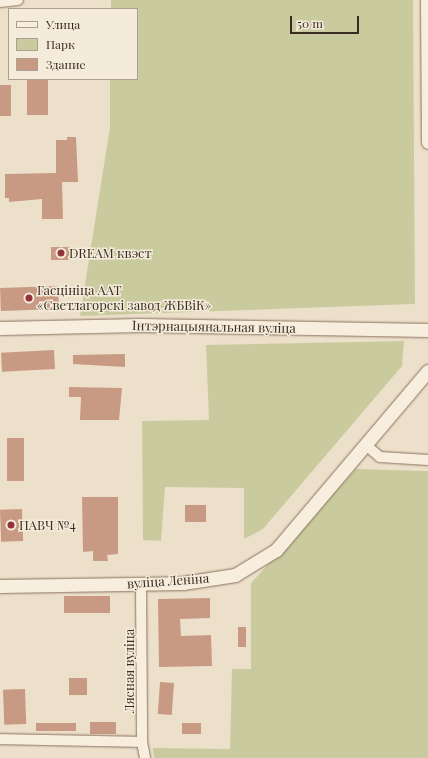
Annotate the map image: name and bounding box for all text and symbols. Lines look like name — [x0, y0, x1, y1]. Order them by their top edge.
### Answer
legend — [8, 8, 138, 80]
scale bar — [292, 8, 361, 34]
text: 50 m — [297, 15, 323, 31]
text: Улица — [46, 16, 80, 32]
text: Парк — [46, 36, 75, 52]
text: Здание — [46, 56, 86, 72]
place label: DREAM квэст — [69, 245, 152, 261]
marker: DREAM квэст — [56, 248, 66, 258]
place label: Гасцініца ААТ «Светлагорскі завод ЖБВіК» — [37, 283, 211, 314]
marker: Гасцініца ААТ «Светлагорскі завод ЖБВіК» — [24, 293, 34, 303]
street label: Інтэрнацыянальная вуліца — [132, 318, 296, 336]
place label: ПАВЧ №4 — [19, 517, 76, 533]
marker: ПАВЧ №4 — [6, 520, 16, 530]
street label: вуліца Леніна — [126, 570, 210, 592]
street label: Лясная вуліца — [121, 629, 137, 713]

